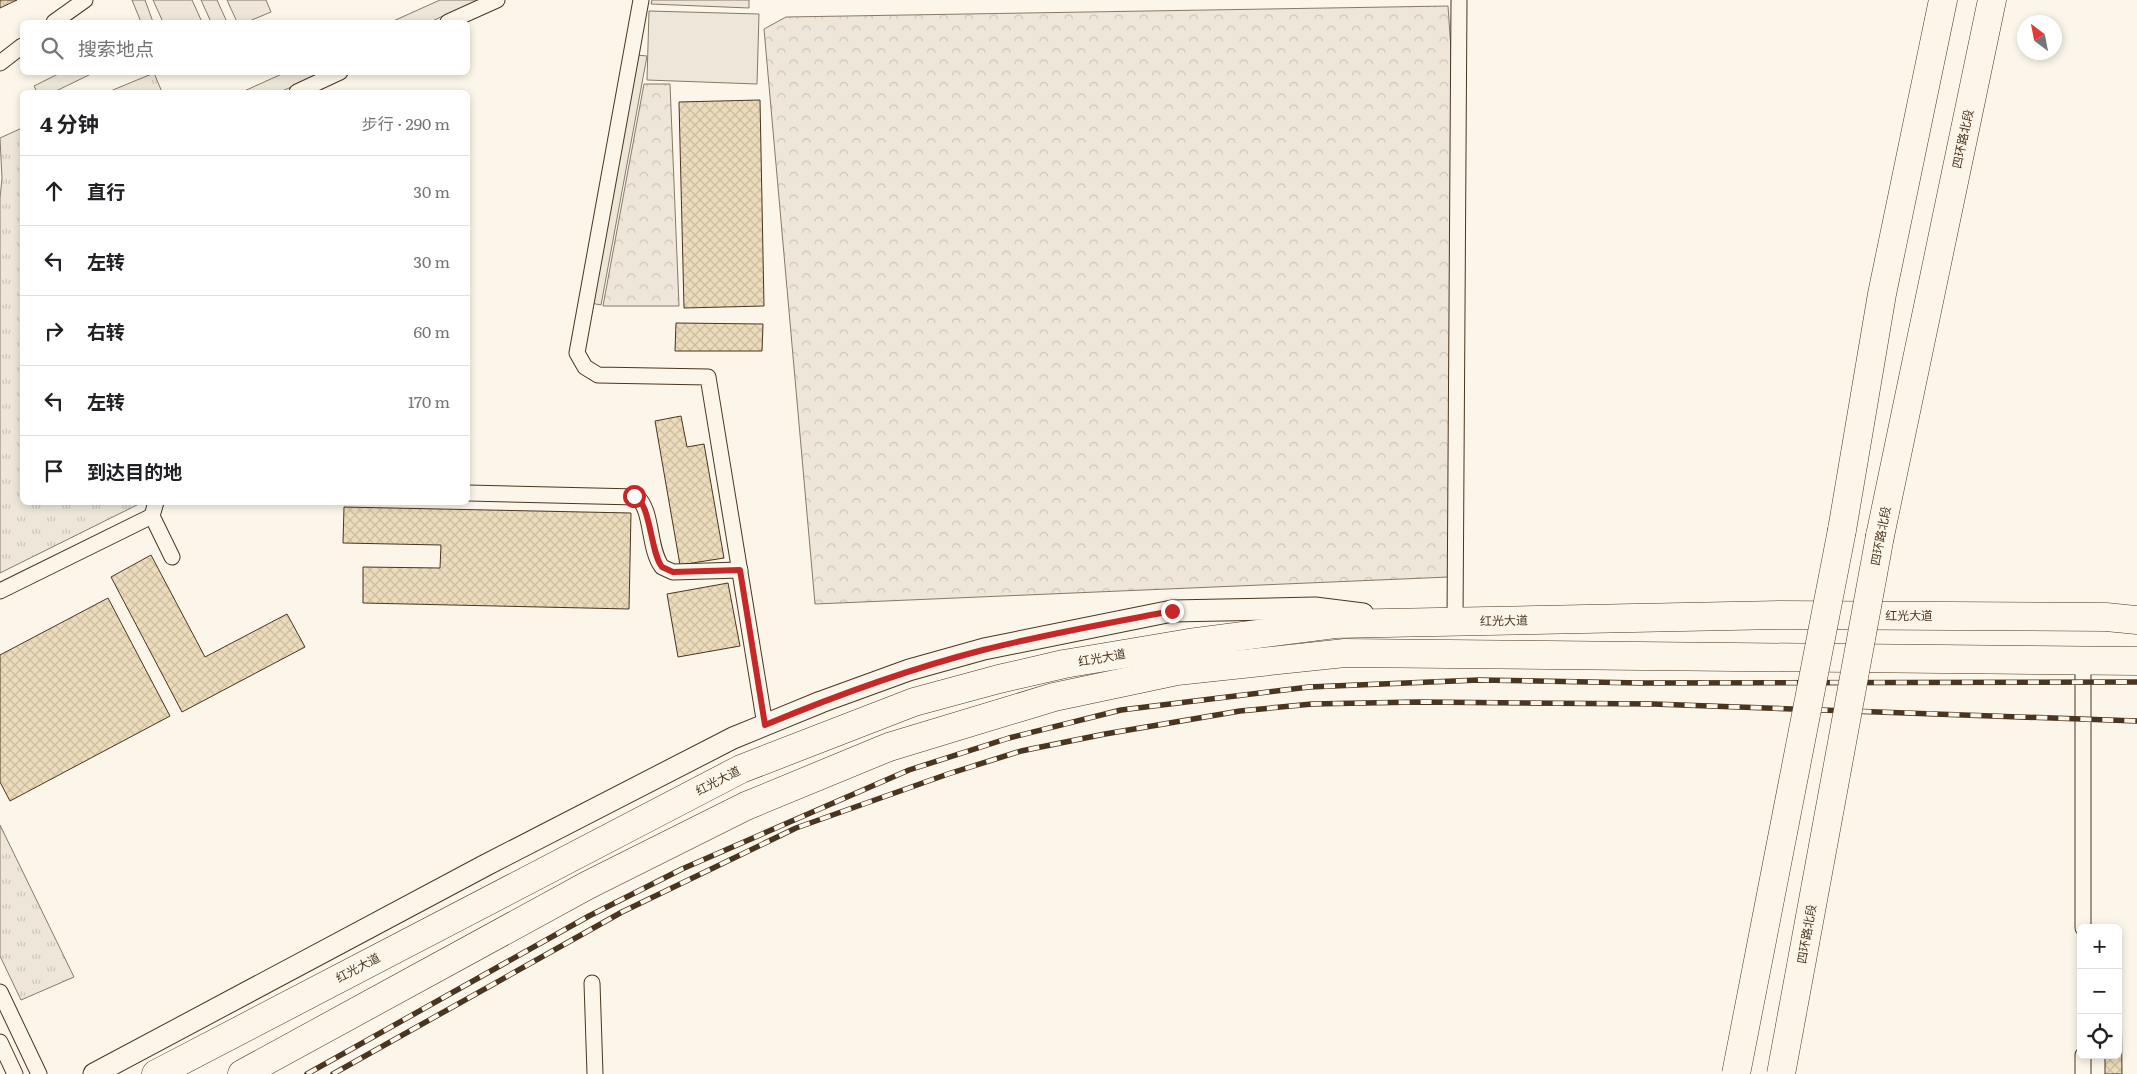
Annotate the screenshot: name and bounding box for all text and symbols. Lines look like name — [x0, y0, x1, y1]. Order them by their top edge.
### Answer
north arrow — [2017, 15, 2062, 60]
search box — [20, 20, 470, 75]
icon: search — [38, 34, 66, 62]
text: 搜索地点 — [78, 34, 154, 62]
text: 4 分钟 — [40, 107, 99, 138]
street label: 四环路北段 — [1947, 108, 1977, 170]
text: 步行 · 290 m — [362, 111, 450, 135]
icon: ahead — [40, 177, 68, 205]
text: 直行 — [87, 177, 125, 205]
text: 30 m — [413, 179, 450, 203]
icon: left — [40, 247, 68, 275]
text: 左转 — [87, 247, 125, 275]
text: 30 m — [413, 249, 450, 273]
icon: right — [40, 317, 68, 345]
text: 右转 — [87, 317, 125, 345]
text: 60 m — [413, 319, 450, 343]
icon: left — [40, 387, 68, 415]
text: 左转 — [87, 387, 125, 415]
text: 170 m — [408, 389, 450, 413]
icon: arrive — [40, 457, 68, 485]
text: 到达目的地 — [87, 457, 182, 485]
route start — [623, 485, 646, 508]
street label: 四环路北段 — [1865, 505, 1895, 567]
route end — [1161, 600, 1184, 623]
street label: 红光大道 — [1885, 606, 1933, 624]
street label: 红光大道 — [1480, 611, 1528, 629]
street label: 红光大道 — [1077, 644, 1127, 670]
street label: 红光大道 — [692, 761, 743, 799]
street label: 四环路北段 — [1792, 903, 1820, 965]
map controls — [2077, 924, 2122, 1059]
button: + — [2077, 924, 2122, 969]
street label: 红光大道 — [332, 948, 383, 986]
button: − — [2077, 969, 2122, 1014]
button: locate — [2077, 1014, 2122, 1059]

